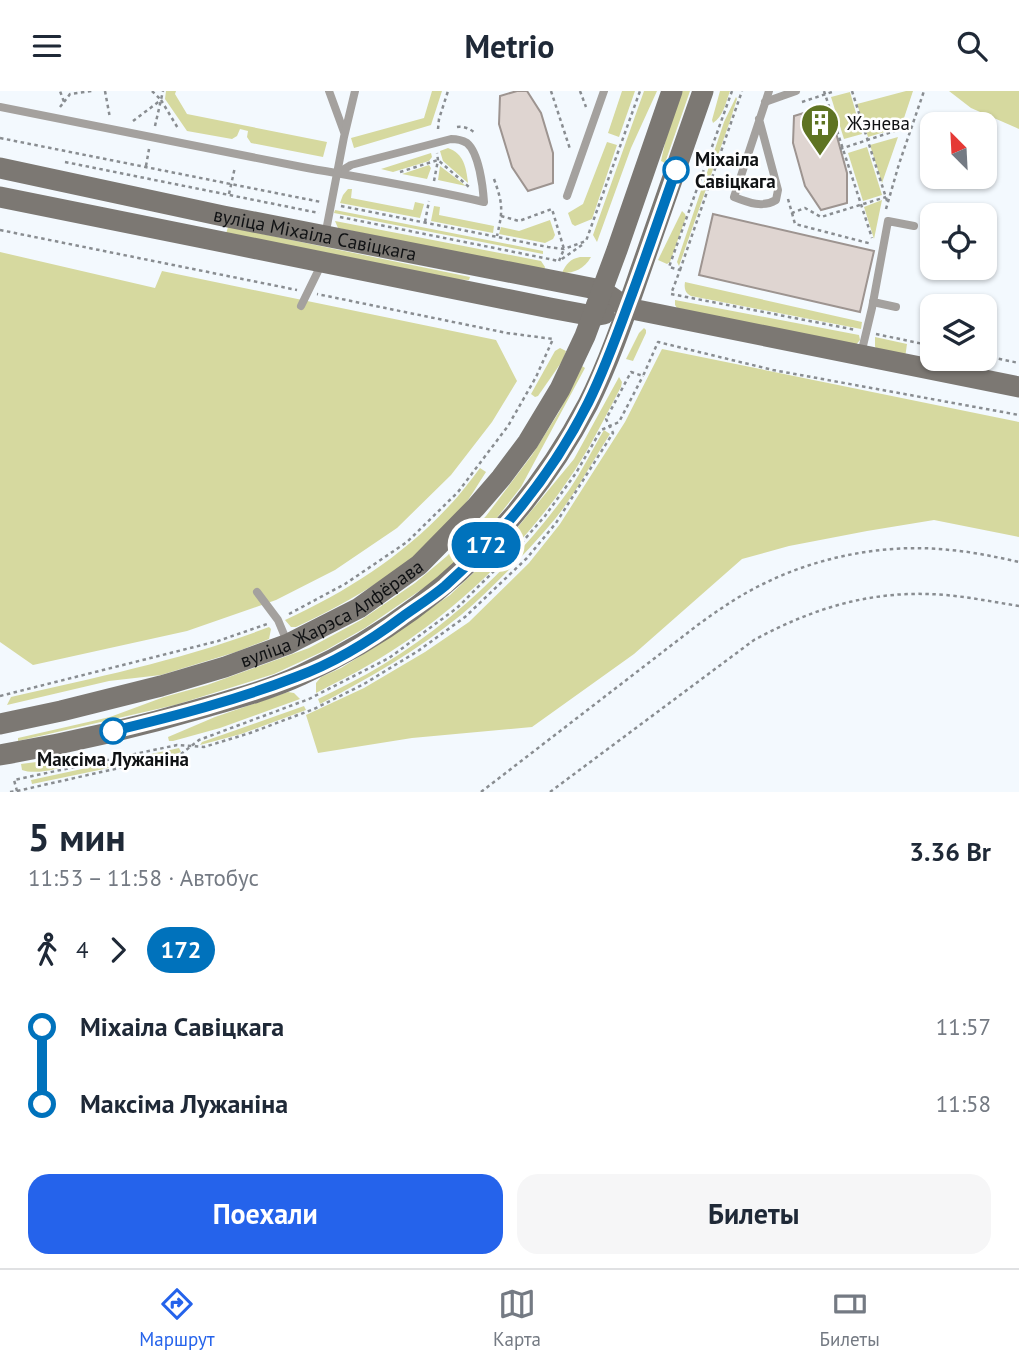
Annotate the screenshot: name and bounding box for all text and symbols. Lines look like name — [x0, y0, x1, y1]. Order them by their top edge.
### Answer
text: Metrio — [464, 25, 555, 67]
icon: menu — [28, 27, 66, 65]
icon: search — [953, 27, 991, 65]
building icon: Жэнева — [799, 102, 841, 157]
place label: Жэнева — [846, 111, 910, 135]
north arrow — [920, 112, 998, 189]
map controls — [920, 112, 997, 371]
place label: Міхаіла Савіцкага — [695, 147, 776, 193]
marker: Міхаіла Савіцкага — [663, 157, 689, 183]
street label: вуліца Міхаіла Савіцкага — [211, 202, 419, 266]
button: locate — [920, 203, 997, 280]
button: layers — [920, 294, 997, 371]
line badge: 172 — [446, 522, 526, 568]
text: 172 — [466, 529, 506, 560]
street label: вуліца Жарэса Алфёрава — [237, 554, 428, 672]
marker: Максіма Лужаніна — [100, 718, 126, 744]
place label: Максіма Лужаніна — [37, 747, 189, 771]
text: 5 мин — [28, 812, 126, 861]
text: 3.36 Br — [909, 835, 991, 868]
text: 11:53 – 11:58 · Автобус — [28, 863, 259, 892]
icon: walk — [28, 931, 66, 969]
icon: forward — [99, 931, 137, 969]
text: 172 — [161, 934, 201, 965]
text: 4 — [76, 935, 89, 964]
text: Міхаіла Савіцкага — [80, 1010, 284, 1043]
text: 11:57 — [936, 1012, 991, 1041]
text: Максіма Лужаніна — [80, 1087, 288, 1120]
text: 11:58 — [936, 1089, 991, 1118]
button: Поехали — [28, 1174, 503, 1254]
button: Билеты — [517, 1174, 991, 1254]
tab: Маршрут — [139, 1285, 214, 1351]
tab: Карта — [493, 1285, 541, 1351]
tab: Билеты — [820, 1285, 880, 1351]

